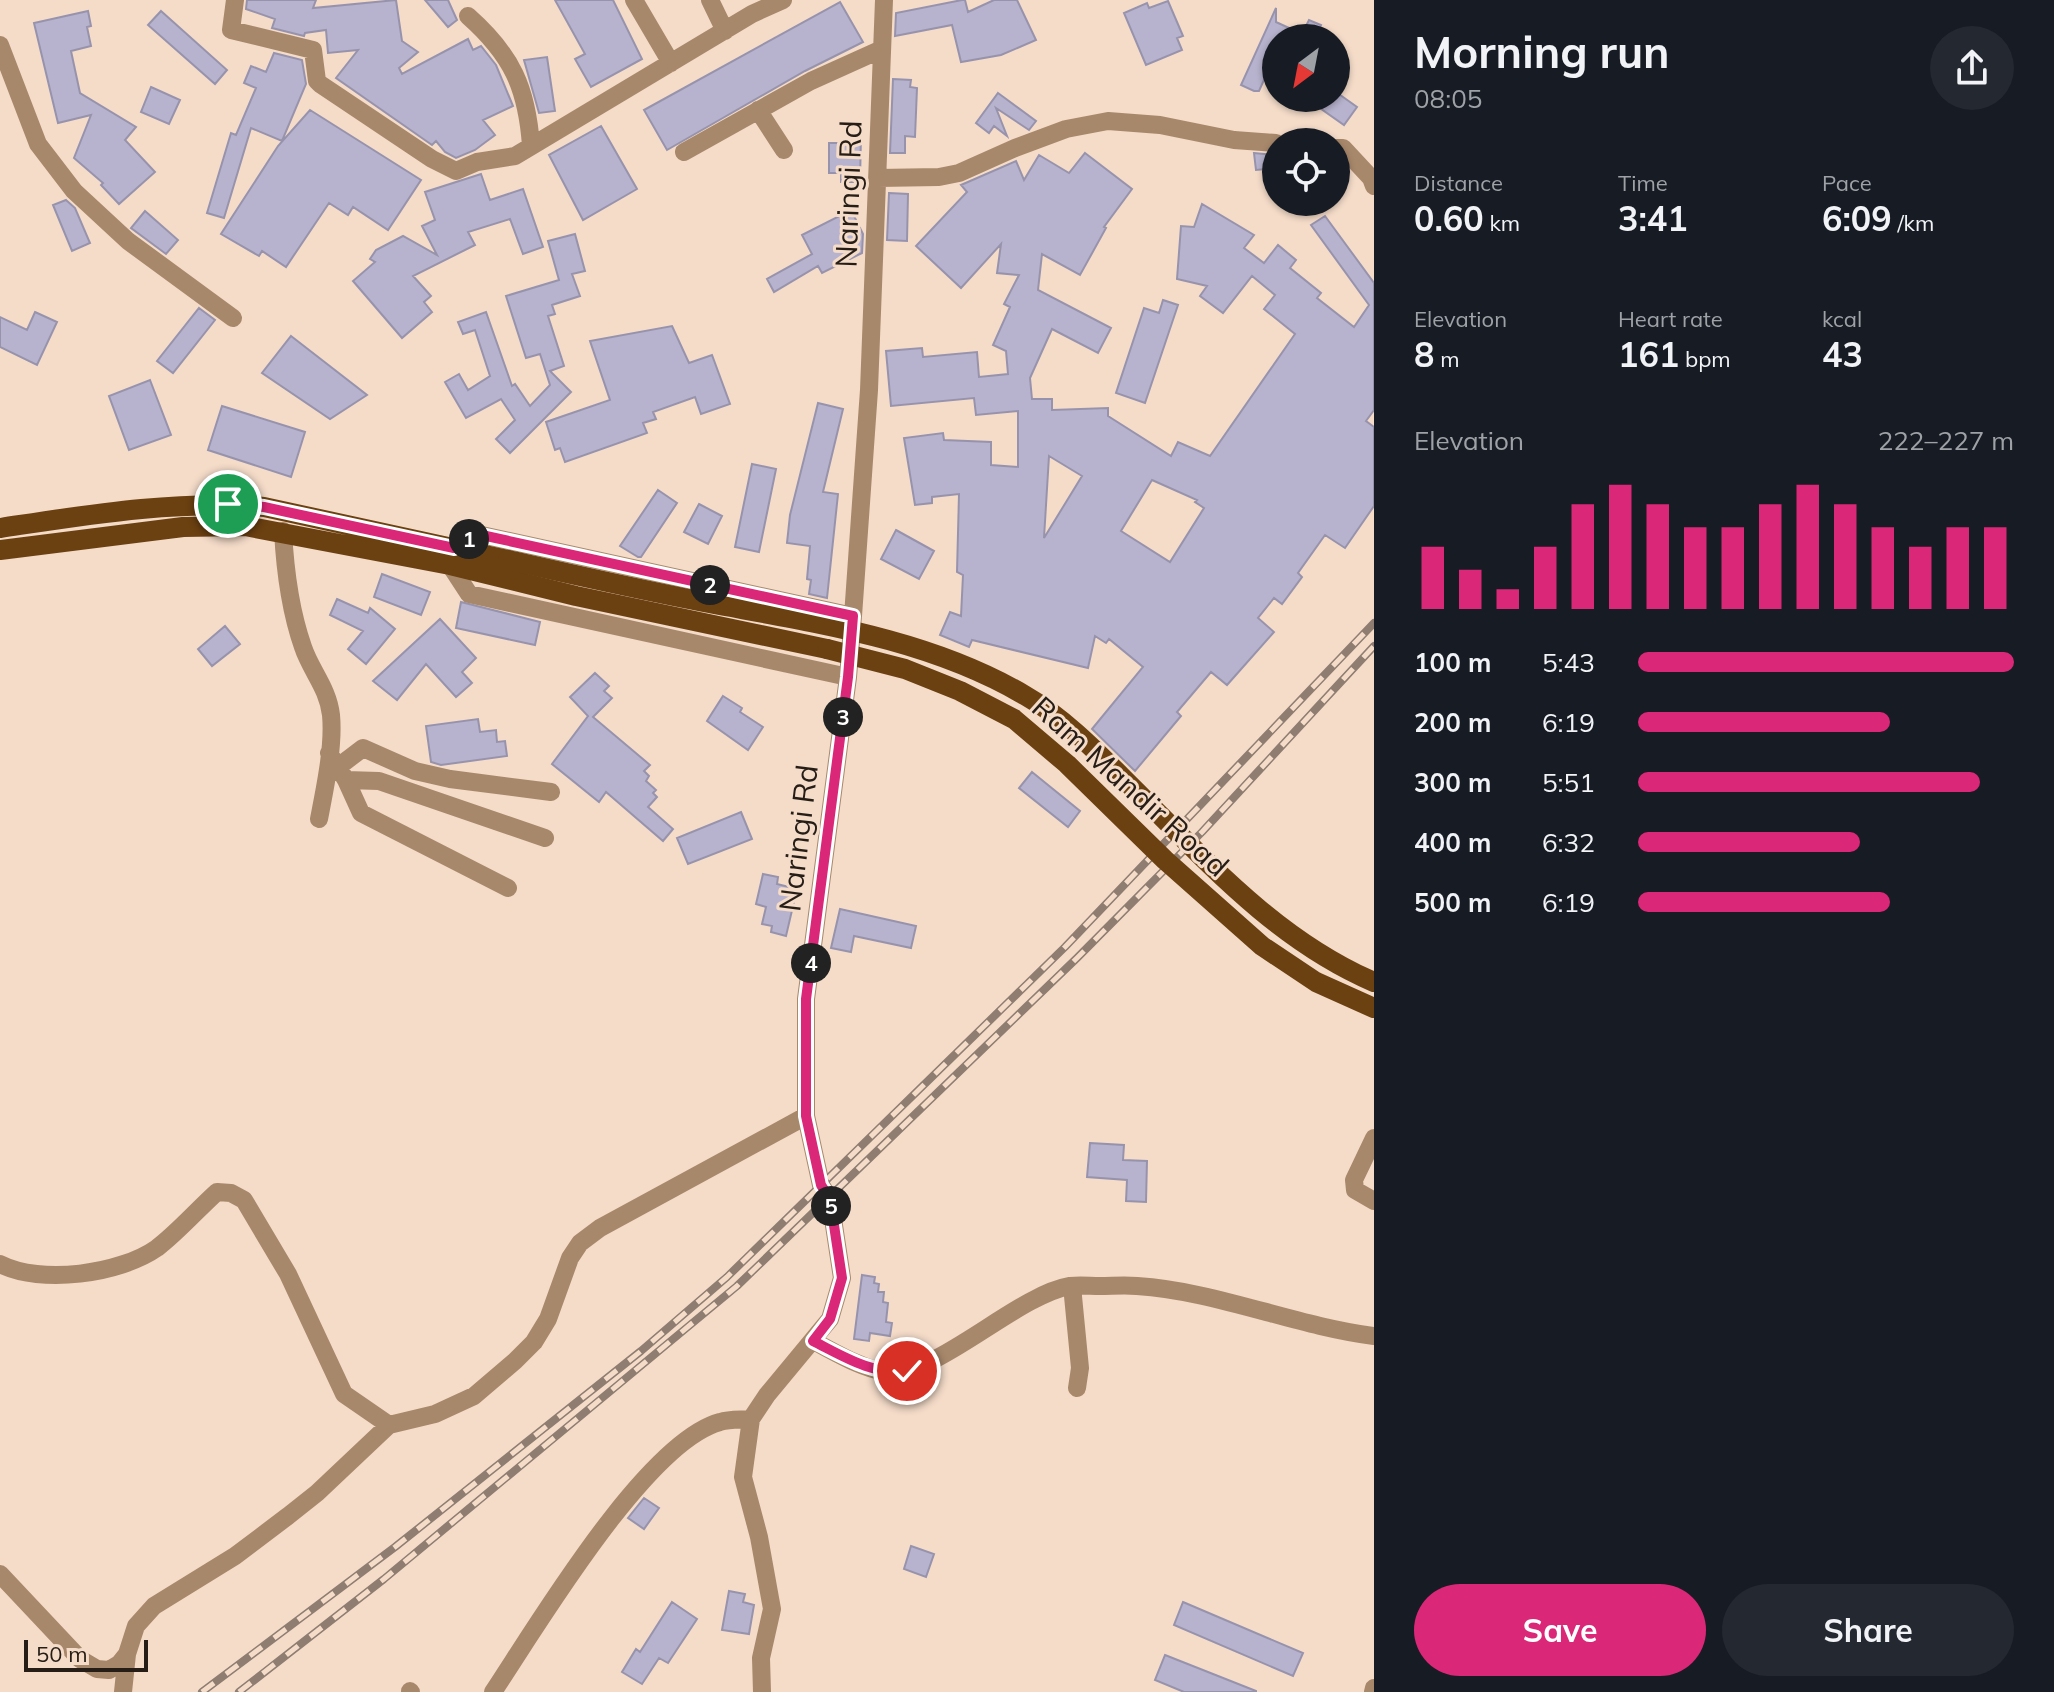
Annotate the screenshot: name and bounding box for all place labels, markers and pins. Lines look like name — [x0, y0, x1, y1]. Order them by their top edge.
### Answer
pin — [194, 470, 262, 538]
pin: 1 — [449, 519, 489, 559]
pin: 2 — [690, 565, 730, 605]
pin: 3 — [823, 697, 863, 737]
pin: 4 — [791, 943, 831, 983]
pin: 5 — [811, 1186, 851, 1226]
pin — [873, 1337, 941, 1405]

